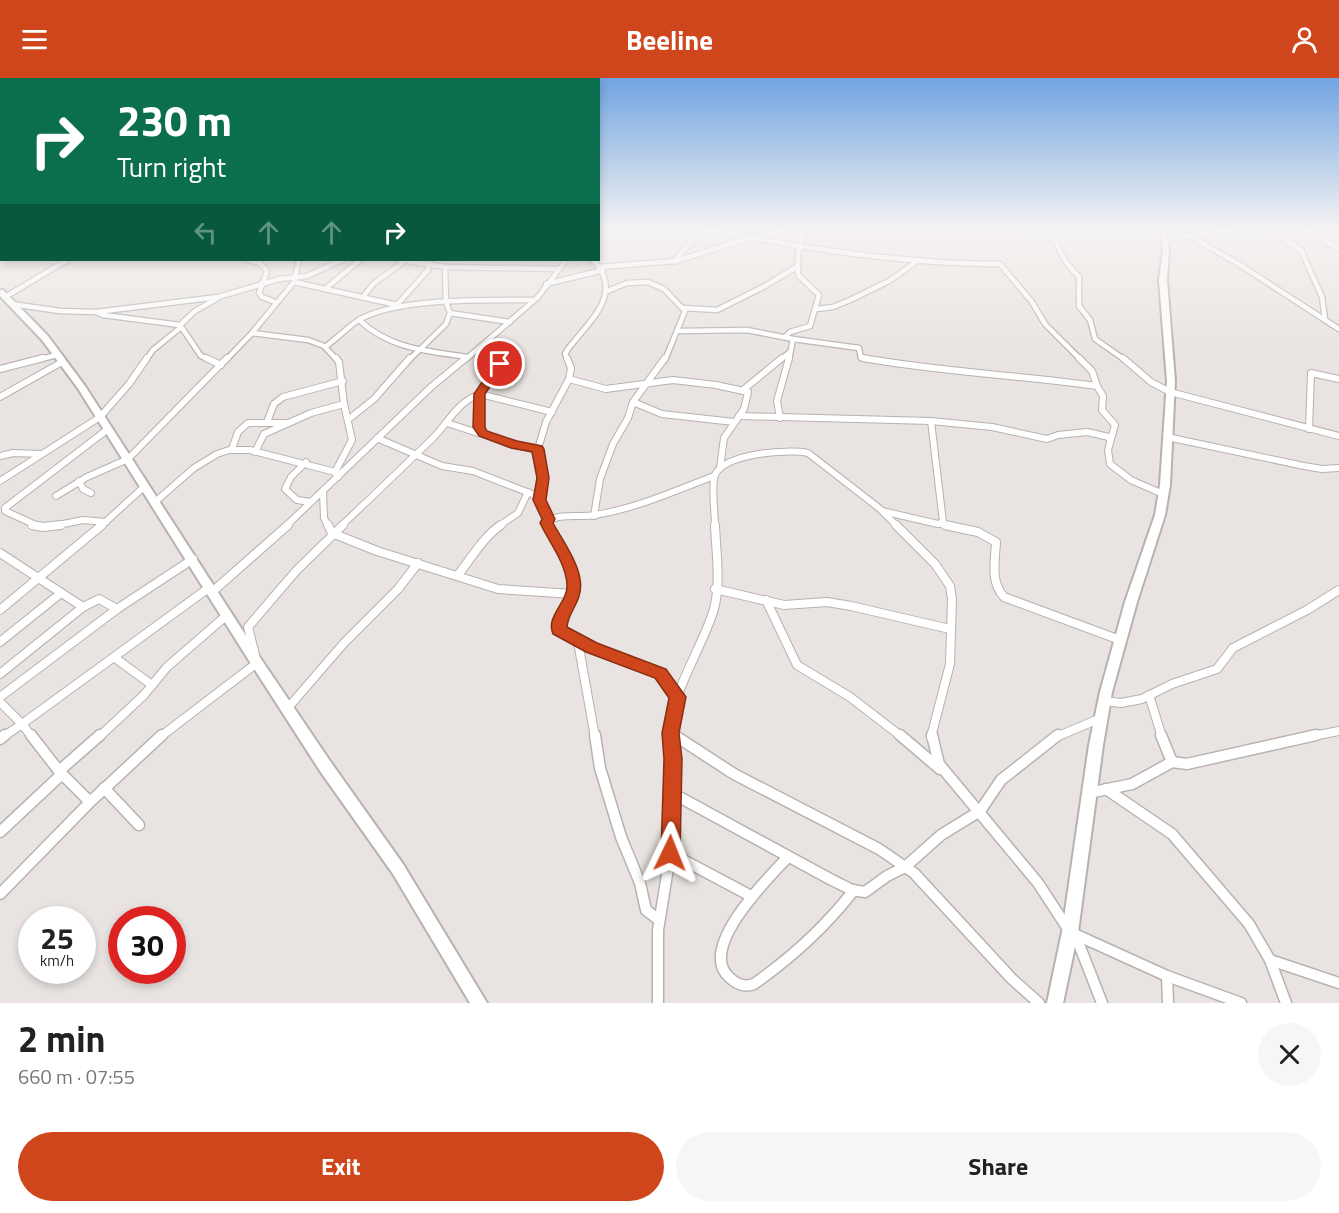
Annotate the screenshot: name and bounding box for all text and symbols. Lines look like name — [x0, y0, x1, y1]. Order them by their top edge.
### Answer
text: Beeline — [626, 19, 713, 60]
icon: menu — [18, 23, 51, 56]
icon: person — [1288, 23, 1321, 56]
text: 230 m — [117, 88, 232, 152]
icon: right — [18, 102, 96, 180]
text: Turn right — [117, 146, 226, 187]
icon: left — [189, 216, 222, 249]
icon: ahead — [252, 216, 285, 249]
icon: ahead — [315, 216, 348, 249]
icon: right — [378, 216, 411, 249]
pin — [474, 338, 525, 389]
icon: arrive — [483, 347, 516, 380]
position arrow — [638, 821, 702, 885]
speed limit sign: 30 — [108, 906, 186, 984]
text: 25 — [40, 915, 74, 961]
text: km/h — [40, 949, 74, 972]
text: 2 min — [18, 1011, 105, 1066]
button: close — [1258, 1023, 1321, 1086]
text: 660 m · 07:55 — [18, 1061, 135, 1092]
button: Exit — [18, 1132, 664, 1201]
button: Share — [676, 1132, 1321, 1201]

